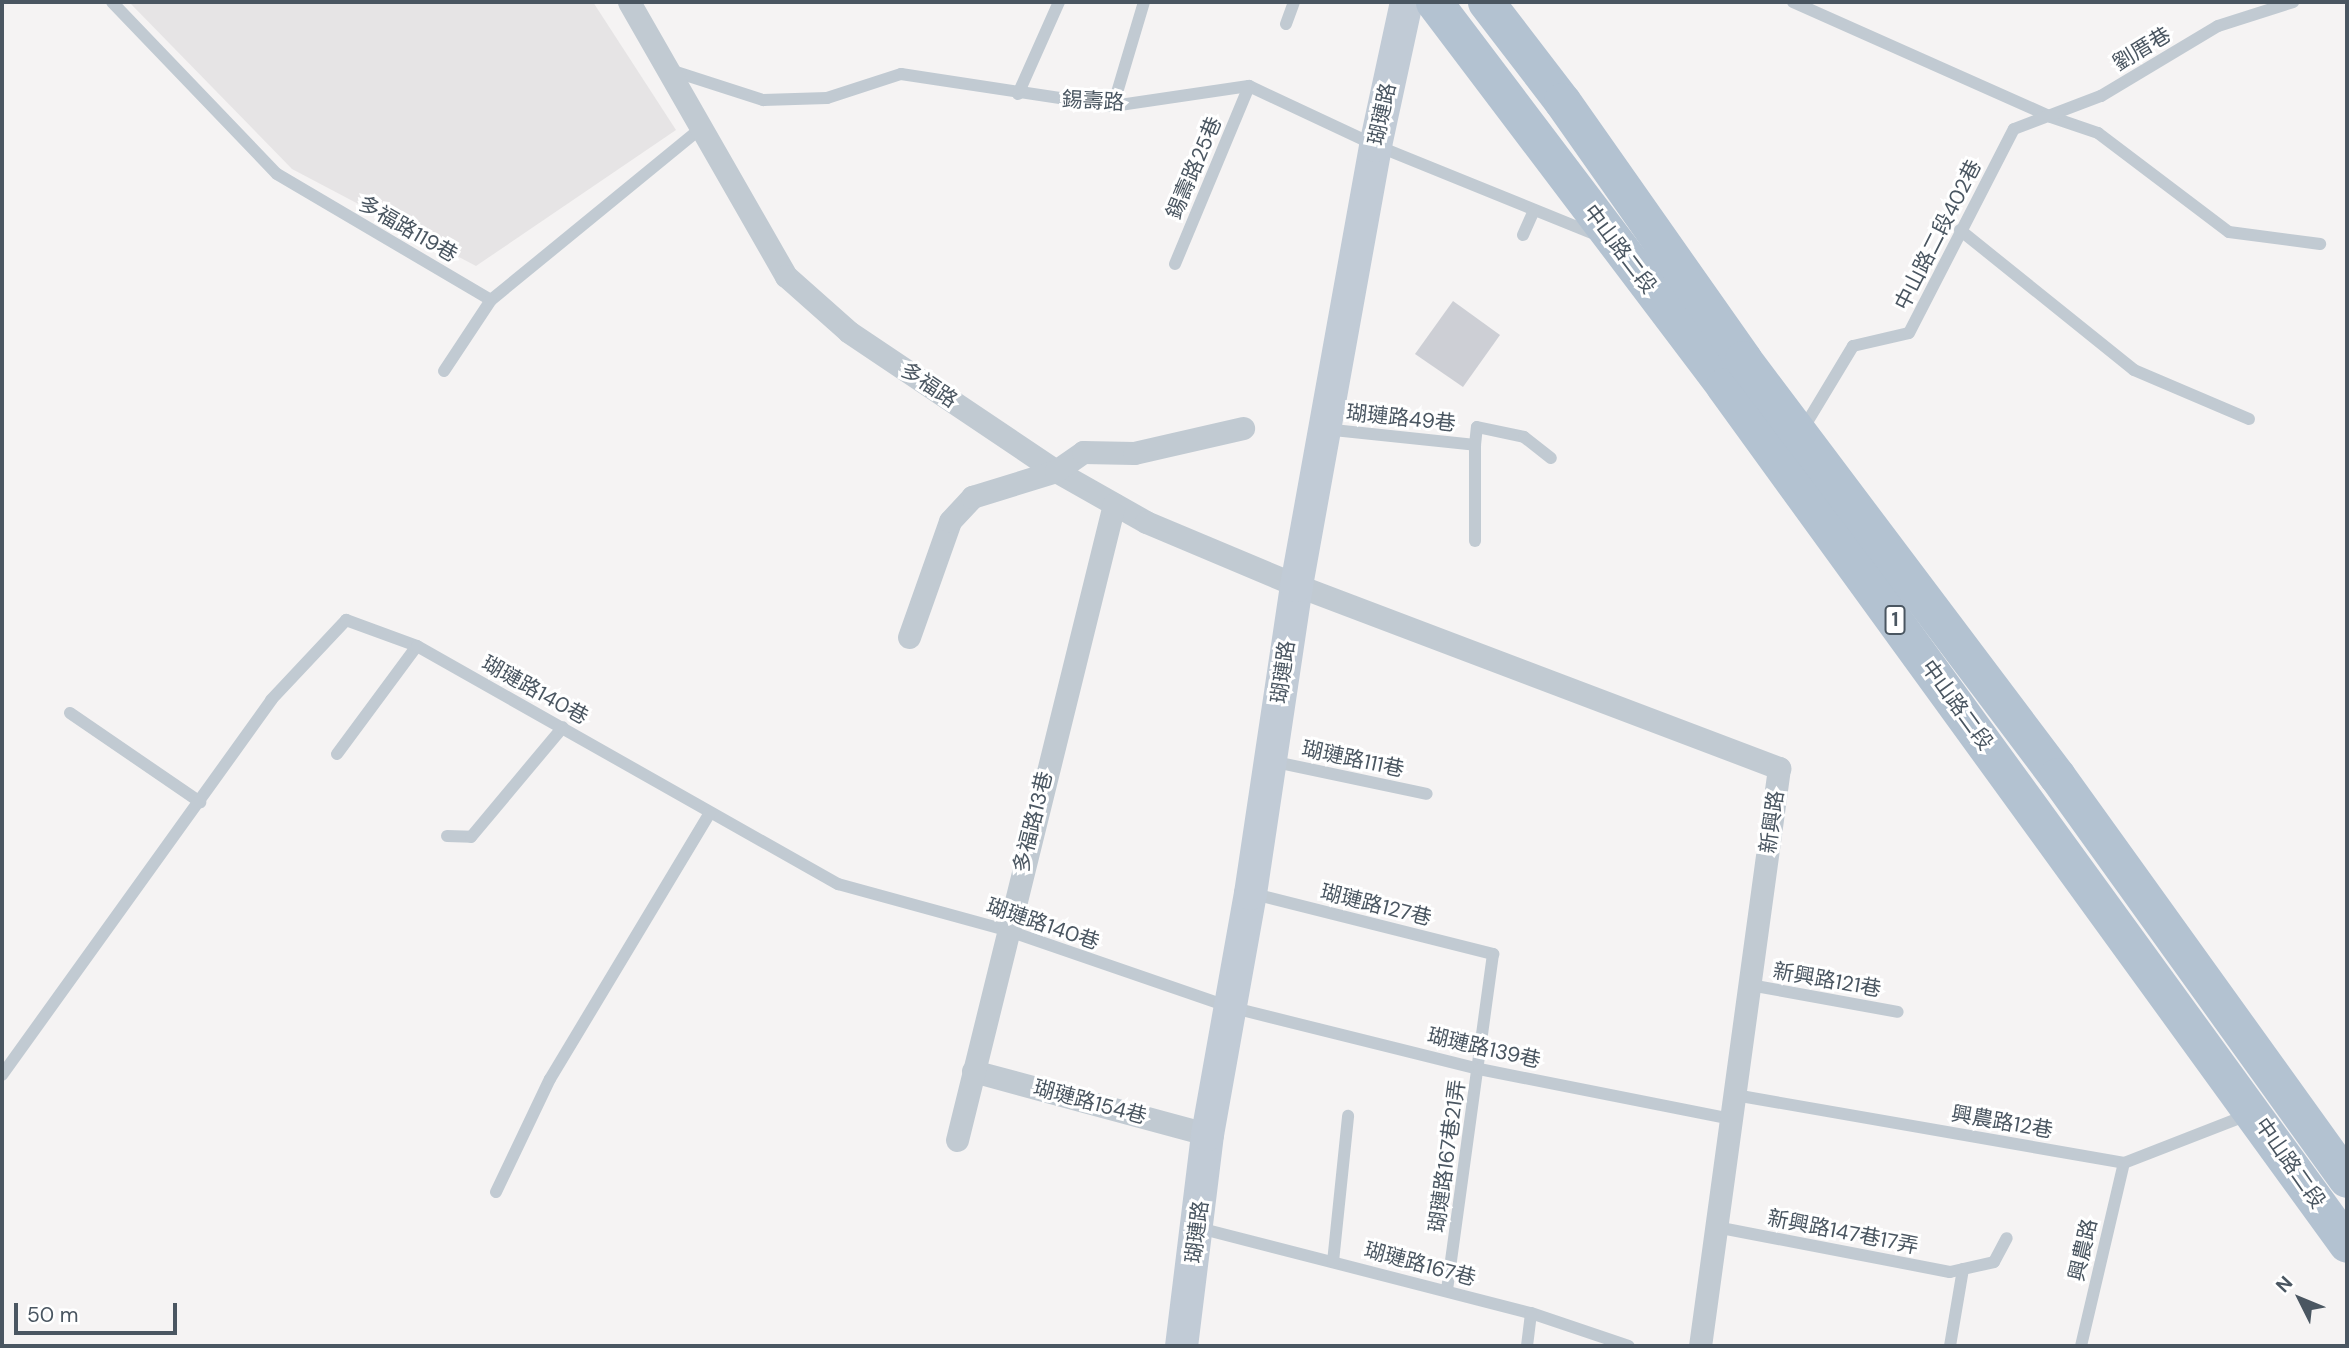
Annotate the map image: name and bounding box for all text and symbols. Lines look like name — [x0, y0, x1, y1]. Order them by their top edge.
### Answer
street label: 劉厝巷 — [2109, 22, 2175, 76]
street label: 瑚璉路 — [1363, 81, 1401, 147]
street label: 錫壽路 — [1061, 87, 1125, 115]
street label: 錫壽路25巷 — [1161, 113, 1227, 223]
street label: 中山路二段402巷 — [1889, 156, 1987, 314]
street label: 多福路119巷 — [354, 191, 462, 267]
street label: 中山路二段 — [1578, 199, 1662, 299]
street label: 多福路 — [896, 357, 962, 413]
street label: 瑚璉路49巷 — [1345, 400, 1457, 436]
road number: 1 — [1884, 604, 1906, 636]
street label: 瑚璉路 — [1266, 639, 1300, 705]
street label: 瑚璉路140巷 — [477, 650, 593, 730]
street label: 中山路二段 — [1916, 655, 1998, 755]
street label: 瑚璉路111巷 — [1300, 736, 1406, 782]
street label: 多福路13巷 — [1008, 769, 1058, 875]
street label: 新興路 — [1755, 789, 1789, 855]
street label: 瑚璉路127巷 — [1318, 879, 1434, 931]
street label: 瑚璉路140巷 — [983, 893, 1103, 955]
street label: 新興路121巷 — [1771, 958, 1883, 1002]
street label: 瑚璉路139巷 — [1425, 1023, 1543, 1073]
street label: 瑚璉路154巷 — [1031, 1075, 1149, 1129]
street label: 瑚璉路167巷21弄 — [1424, 1078, 1470, 1234]
street label: 興農路12巷 — [1949, 1101, 2055, 1143]
street label: 中山路二段 — [2250, 1113, 2330, 1213]
street label: 瑚璉路 — [1181, 1199, 1213, 1265]
street label: 新興路147巷17弄 — [1765, 1205, 1921, 1259]
street label: 興農路 — [2064, 1216, 2102, 1284]
street label: 瑚璉路167巷 — [1361, 1237, 1479, 1291]
north arrow — [2265, 1264, 2335, 1334]
text: N — [2270, 1271, 2298, 1298]
scale bar — [18, 1288, 180, 1332]
text: 50 m — [27, 1301, 78, 1329]

